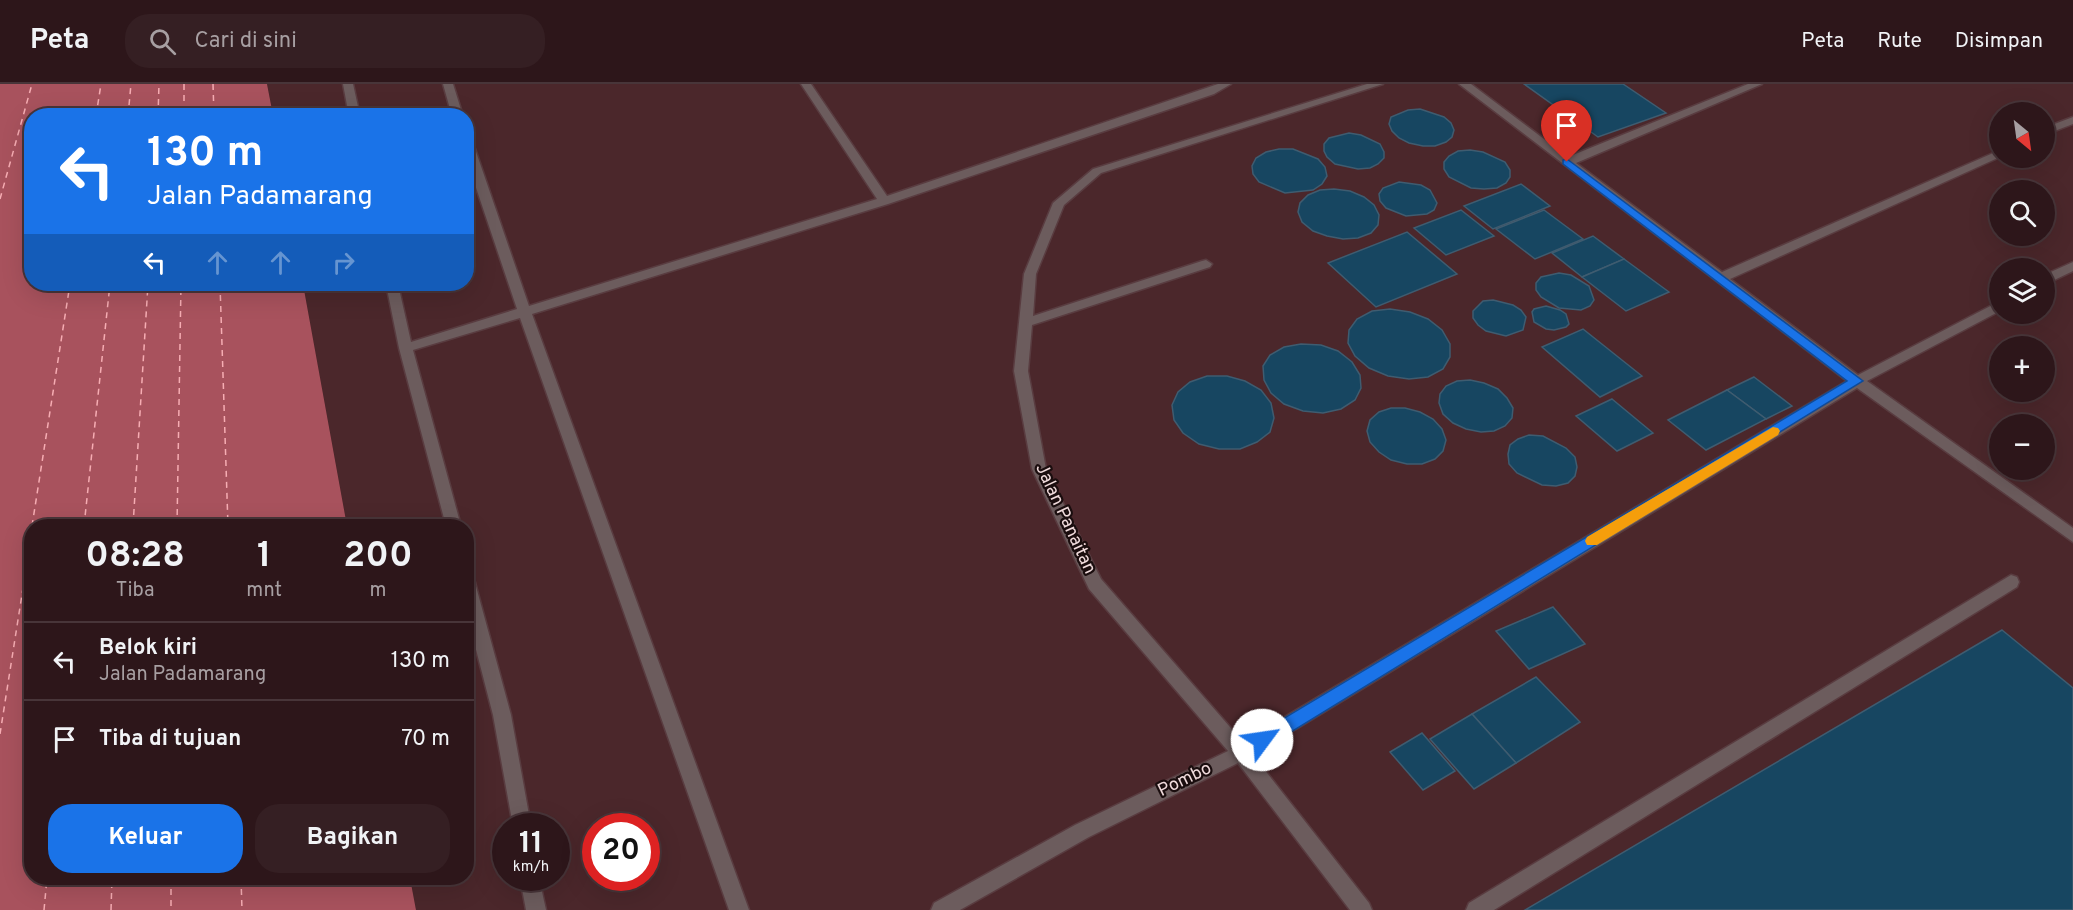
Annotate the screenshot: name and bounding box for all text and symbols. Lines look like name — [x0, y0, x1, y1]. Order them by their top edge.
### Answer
search box — [125, 14, 545, 68]
text: Peta — [30, 23, 89, 59]
icon: search — [146, 25, 179, 58]
text: Cari di sini — [194, 28, 297, 55]
text: Peta — [1801, 28, 1844, 55]
text: Rute — [1877, 28, 1922, 55]
text: Disimpan — [1955, 28, 2043, 55]
pin — [1541, 100, 1592, 162]
north arrow — [1989, 102, 2055, 168]
map controls — [1989, 102, 2055, 480]
icon: arrive — [1550, 109, 1583, 142]
text: 130 m — [147, 128, 263, 181]
icon: left — [48, 132, 126, 210]
text: Jalan Padamarang — [147, 180, 373, 214]
button: search — [1989, 180, 2055, 246]
icon: left — [138, 246, 171, 279]
icon: ahead — [201, 246, 234, 279]
icon: ahead — [264, 246, 297, 279]
icon: right — [327, 246, 360, 279]
button: layers — [1989, 258, 2055, 324]
button: + — [1989, 336, 2055, 402]
button: − — [1989, 414, 2055, 480]
street label: Jalan Panaitan — [1029, 460, 1101, 578]
text: 08:28 — [85, 534, 185, 580]
text: 1 — [257, 534, 271, 580]
text: 200 — [343, 534, 413, 580]
text: Tiba — [116, 578, 155, 604]
text: mnt — [246, 578, 282, 604]
text: m — [369, 578, 386, 604]
text: Belok kiri — [99, 635, 197, 662]
icon: left — [48, 645, 81, 678]
text: 130 m — [391, 648, 450, 675]
text: Jalan Padamarang — [99, 662, 266, 688]
position arrow — [1230, 708, 1294, 772]
icon: arrive — [48, 723, 81, 756]
text: Tiba di tujuan — [99, 726, 241, 753]
text: 70 m — [401, 726, 450, 753]
street label: Pombo — [1154, 757, 1216, 803]
button: Keluar — [48, 804, 243, 873]
button: Bagikan — [255, 804, 450, 873]
speed limit sign: 20 — [582, 813, 660, 891]
text: 11 — [519, 826, 543, 863]
text: km/h — [513, 858, 549, 877]

